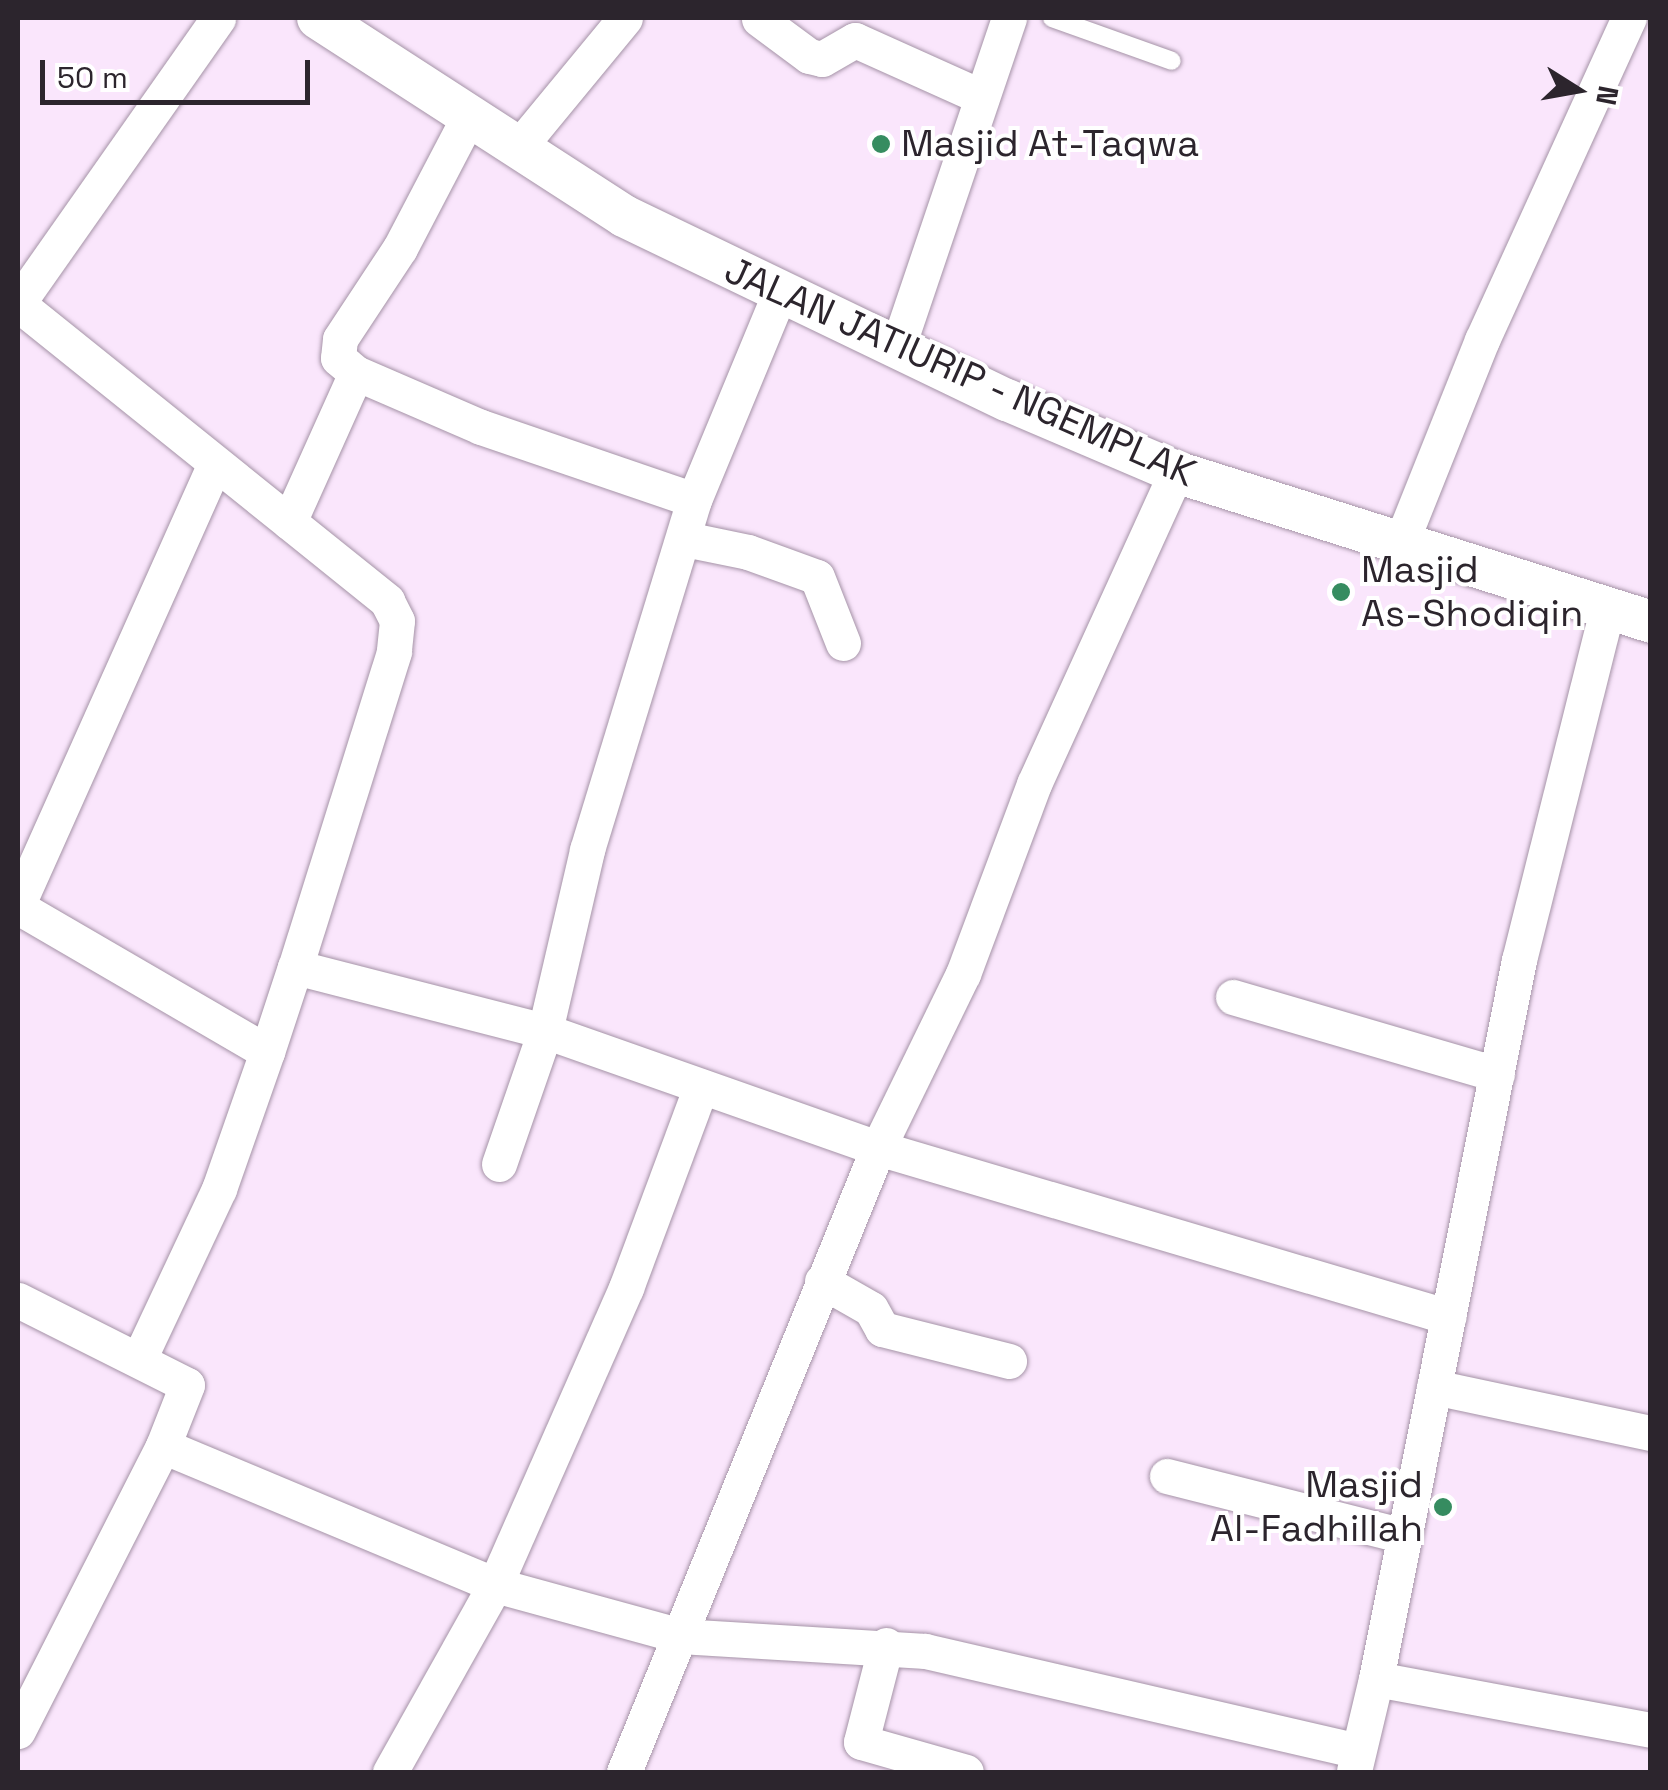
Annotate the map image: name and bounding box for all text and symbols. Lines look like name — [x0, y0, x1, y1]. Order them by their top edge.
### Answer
scale bar — [45, 40, 315, 102]
north arrow — [1528, 40, 1628, 140]
text: 50 m — [57, 58, 128, 97]
text: N — [1588, 83, 1627, 108]
place label: Masjid At-Taqwa — [901, 121, 1200, 167]
marker: Masjid At-Taqwa — [870, 133, 892, 155]
street label: JALAN JATIURIP - NGEMPLAK — [717, 247, 1203, 497]
place label: Masjid As-Shodiqin — [1361, 547, 1583, 636]
marker: Masjid As-Shodiqin — [1330, 581, 1352, 603]
place label: Masjid Al-Fadhillah — [1210, 1462, 1423, 1552]
marker: Masjid Al-Fadhillah — [1432, 1496, 1454, 1518]

